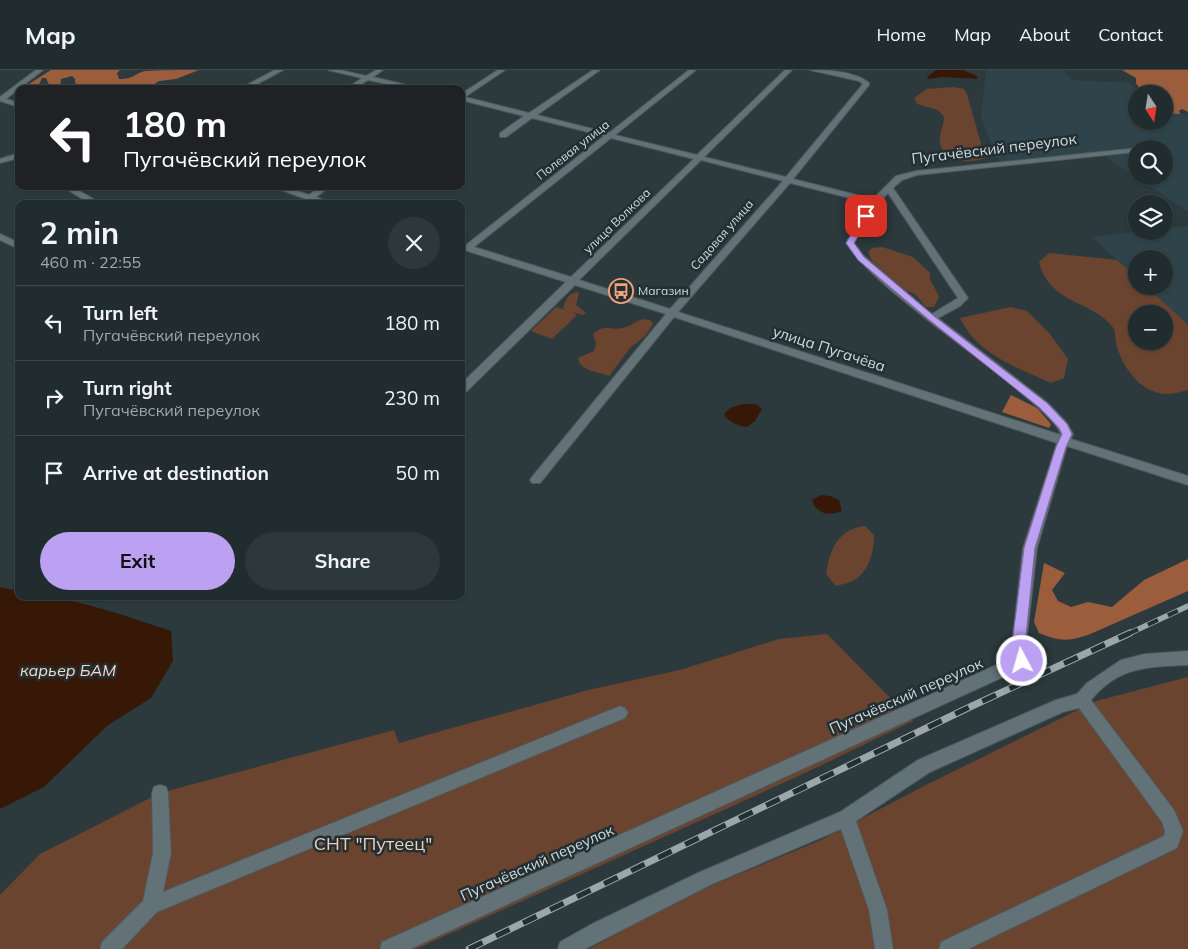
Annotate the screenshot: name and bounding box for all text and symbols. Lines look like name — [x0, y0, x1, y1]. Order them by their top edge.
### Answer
text: Map — [25, 20, 76, 50]
text: Home — [876, 23, 926, 46]
text: Map — [954, 23, 991, 46]
text: About — [1019, 23, 1070, 46]
text: Contact — [1098, 23, 1163, 46]
north arrow — [1128, 85, 1172, 130]
map controls — [1128, 85, 1173, 350]
text: 180 m — [123, 102, 227, 146]
icon: left — [40, 105, 105, 170]
street label: Полевая улица — [533, 116, 612, 183]
street label: Пугачёвский переулок — [910, 129, 1078, 168]
button: search — [1128, 140, 1173, 185]
text: Пугачёвский переулок — [123, 145, 366, 173]
street label: улица Волкова — [580, 185, 653, 256]
pin — [845, 195, 887, 237]
button: layers — [1128, 195, 1173, 240]
street label: Садовая улица — [687, 196, 756, 273]
icon: arrive — [852, 202, 880, 230]
text: 2 min — [40, 214, 119, 252]
button: close — [388, 217, 440, 269]
button: + — [1128, 250, 1173, 295]
text: 460 m · 22:55 — [40, 252, 141, 272]
bus stop icon: Магазин — [608, 278, 634, 304]
place label: Магазин — [638, 283, 689, 298]
text: Turn left — [83, 301, 158, 325]
button: − — [1128, 305, 1173, 350]
icon: left — [40, 309, 68, 337]
text: 180 m — [384, 311, 440, 335]
street label: улица Пугачёва — [770, 321, 888, 376]
text: Пугачёвский переулок — [83, 325, 260, 345]
text: Turn right — [83, 376, 172, 400]
icon: right — [40, 384, 68, 412]
text: 230 m — [384, 386, 440, 410]
text: Пугачёвский переулок — [83, 400, 260, 420]
icon: arrive — [40, 459, 68, 487]
text: Arrive at destination — [83, 461, 269, 485]
text: 50 m — [396, 461, 440, 485]
button: Exit — [40, 532, 235, 590]
button: Share — [245, 532, 440, 590]
position arrow — [995, 634, 1047, 686]
street label: Пугачёвский переулок — [826, 653, 986, 738]
water label: карьер БАМ — [20, 660, 116, 680]
street label: Пугачёвский переулок — [457, 820, 617, 905]
park label: СНТ "Путеец" — [314, 832, 432, 855]

